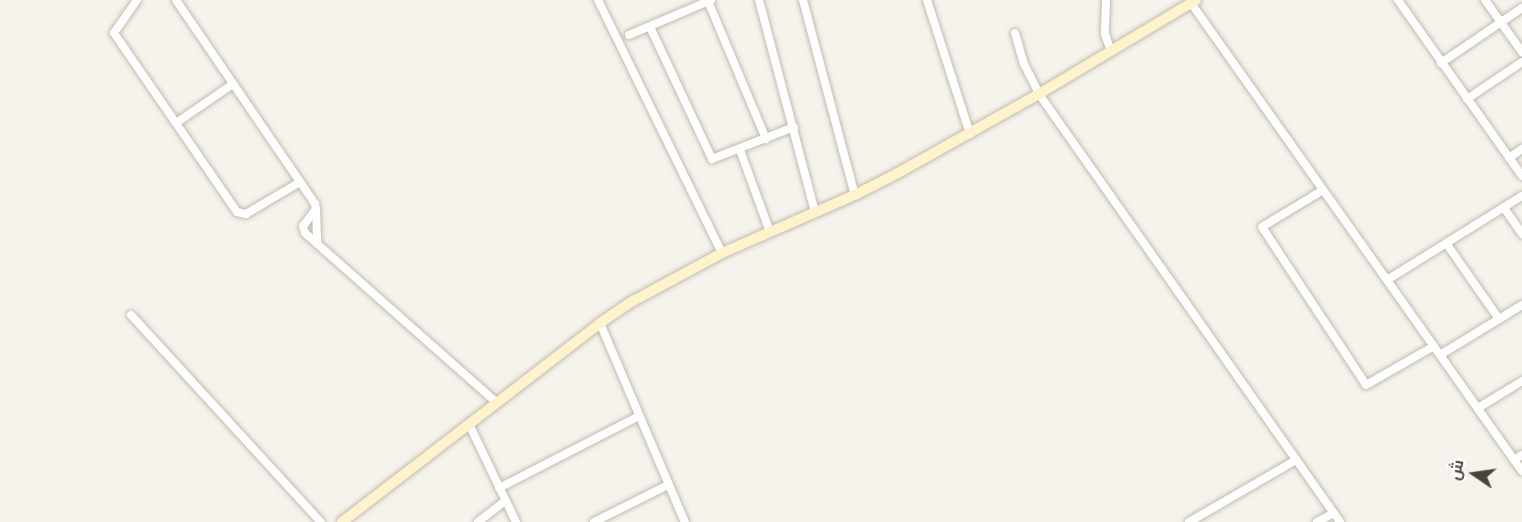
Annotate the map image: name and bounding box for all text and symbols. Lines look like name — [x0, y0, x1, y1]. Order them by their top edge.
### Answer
north arrow — [1444, 444, 1504, 504]
text: ش — [1443, 457, 1469, 482]

